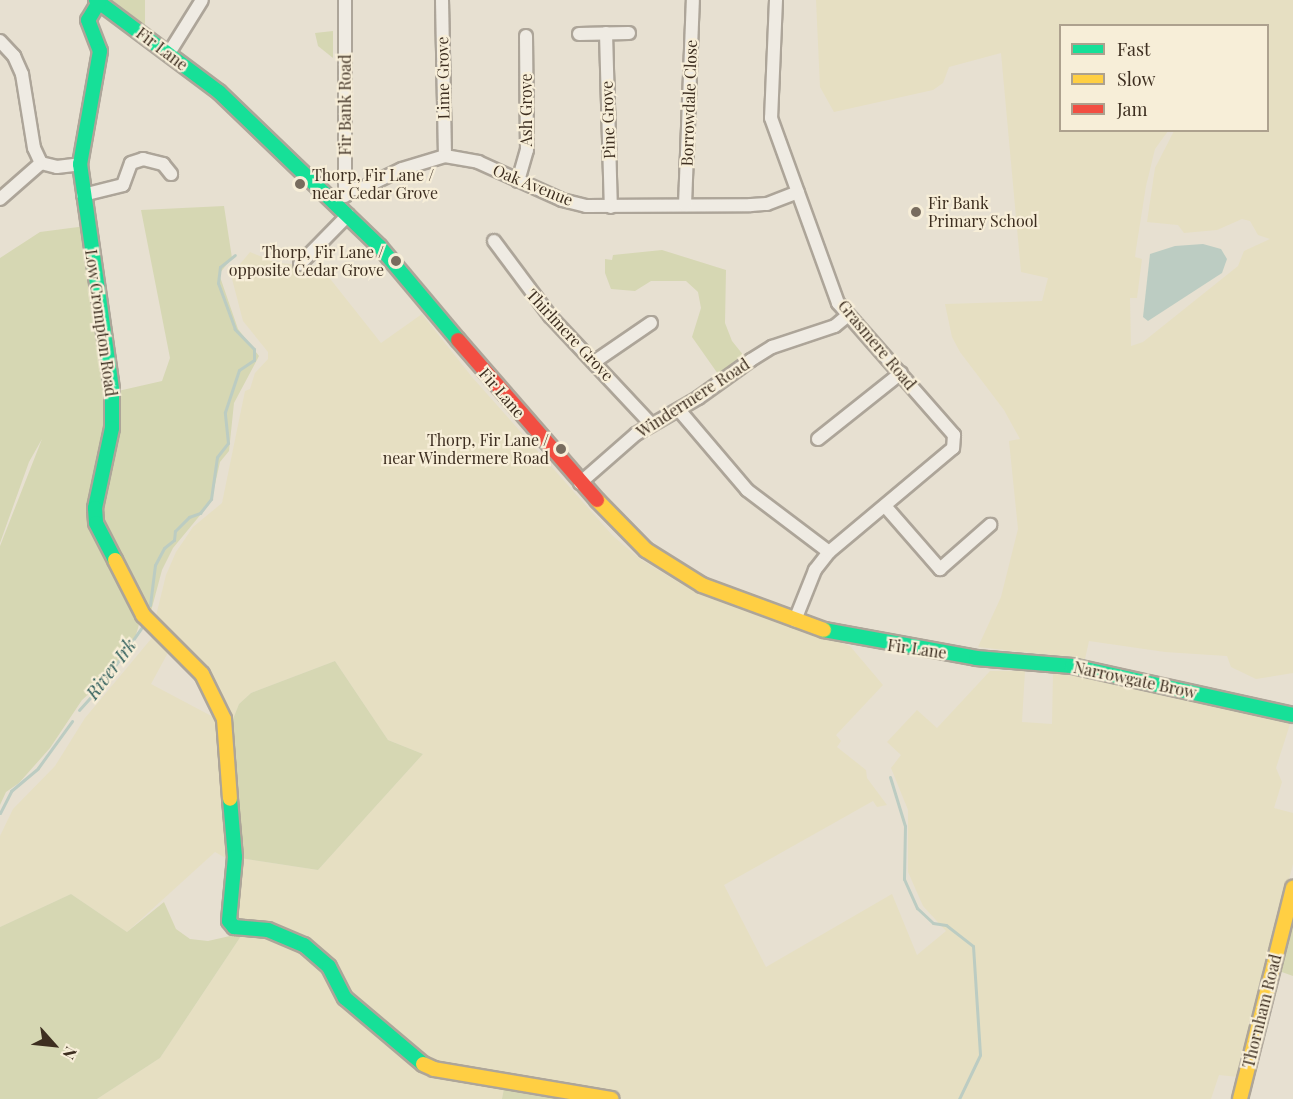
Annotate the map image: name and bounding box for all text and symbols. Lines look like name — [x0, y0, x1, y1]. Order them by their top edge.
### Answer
street label: Fir Lane — [132, 23, 192, 75]
legend — [1059, 24, 1269, 132]
street label: Lime Grove — [433, 36, 453, 120]
text: Fast — [1117, 37, 1150, 61]
street label: Borrowdale Close — [677, 39, 701, 167]
street label: Fir Bank Road — [335, 54, 355, 156]
text: Slow — [1117, 67, 1155, 91]
street label: Ash Grove — [516, 73, 536, 147]
street label: Pine Grove — [597, 81, 619, 159]
text: Jam — [1117, 97, 1147, 121]
street label: Oak Avenue — [490, 160, 576, 210]
place label: Thorp, Fir Lane / near Cedar Grove — [312, 165, 439, 203]
marker: Thorp, Fir Lane / near Cedar Grove — [293, 177, 307, 191]
place label: Fir Bank Primary School — [928, 193, 1038, 231]
marker: Fir Bank Primary School — [909, 205, 923, 219]
place label: Thorp, Fir Lane / opposite Cedar Grove — [228, 242, 384, 280]
street label: Low Crompton Road — [81, 248, 121, 398]
marker: Thorp, Fir Lane / opposite Cedar Grove — [389, 254, 403, 268]
street label: Thirlmere Grove — [522, 285, 618, 385]
street label: Grasmere Road — [834, 296, 920, 394]
street label: Windermere Road — [633, 354, 753, 442]
street label: Fir Lane — [475, 364, 529, 422]
place label: Thorp, Fir Lane / near Windermere Road — [382, 430, 549, 468]
marker: Thorp, Fir Lane / near Windermere Road — [554, 442, 568, 456]
water label: River Irk — [81, 635, 141, 703]
street label: Fir Lane — [886, 635, 948, 663]
street label: Narrowgate Brow — [1072, 658, 1198, 702]
street label: Thornham Road — [1239, 952, 1285, 1070]
north arrow — [24, 1015, 84, 1075]
text: N — [59, 1043, 82, 1063]

